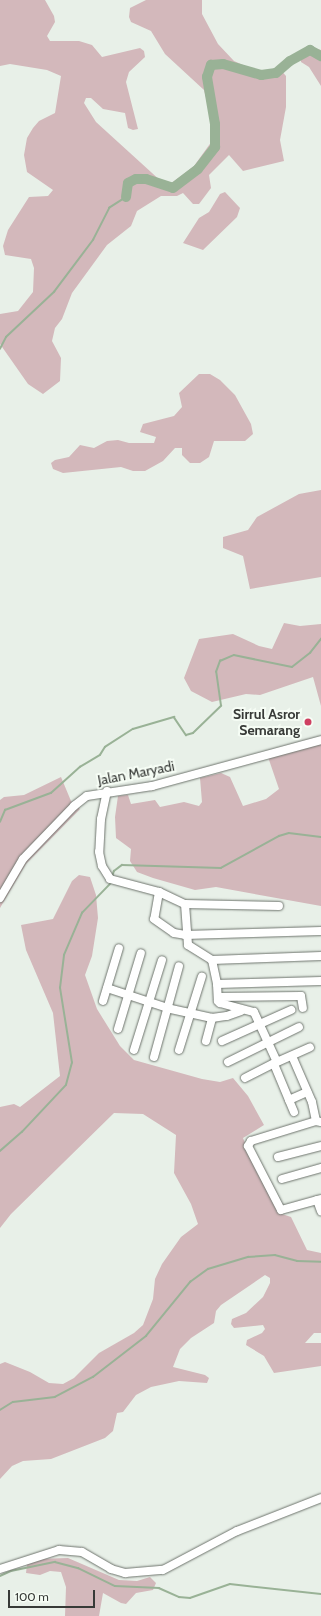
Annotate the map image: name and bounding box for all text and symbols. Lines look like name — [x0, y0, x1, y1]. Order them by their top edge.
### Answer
place label: Sirrul Asror Semarang — [233, 706, 300, 738]
marker: Sirrul Asror Semarang — [303, 717, 313, 727]
street label: Jalan Maryadi — [96, 757, 176, 789]
scale bar — [10, 1582, 97, 1608]
text: 100 m — [15, 1589, 49, 1604]

